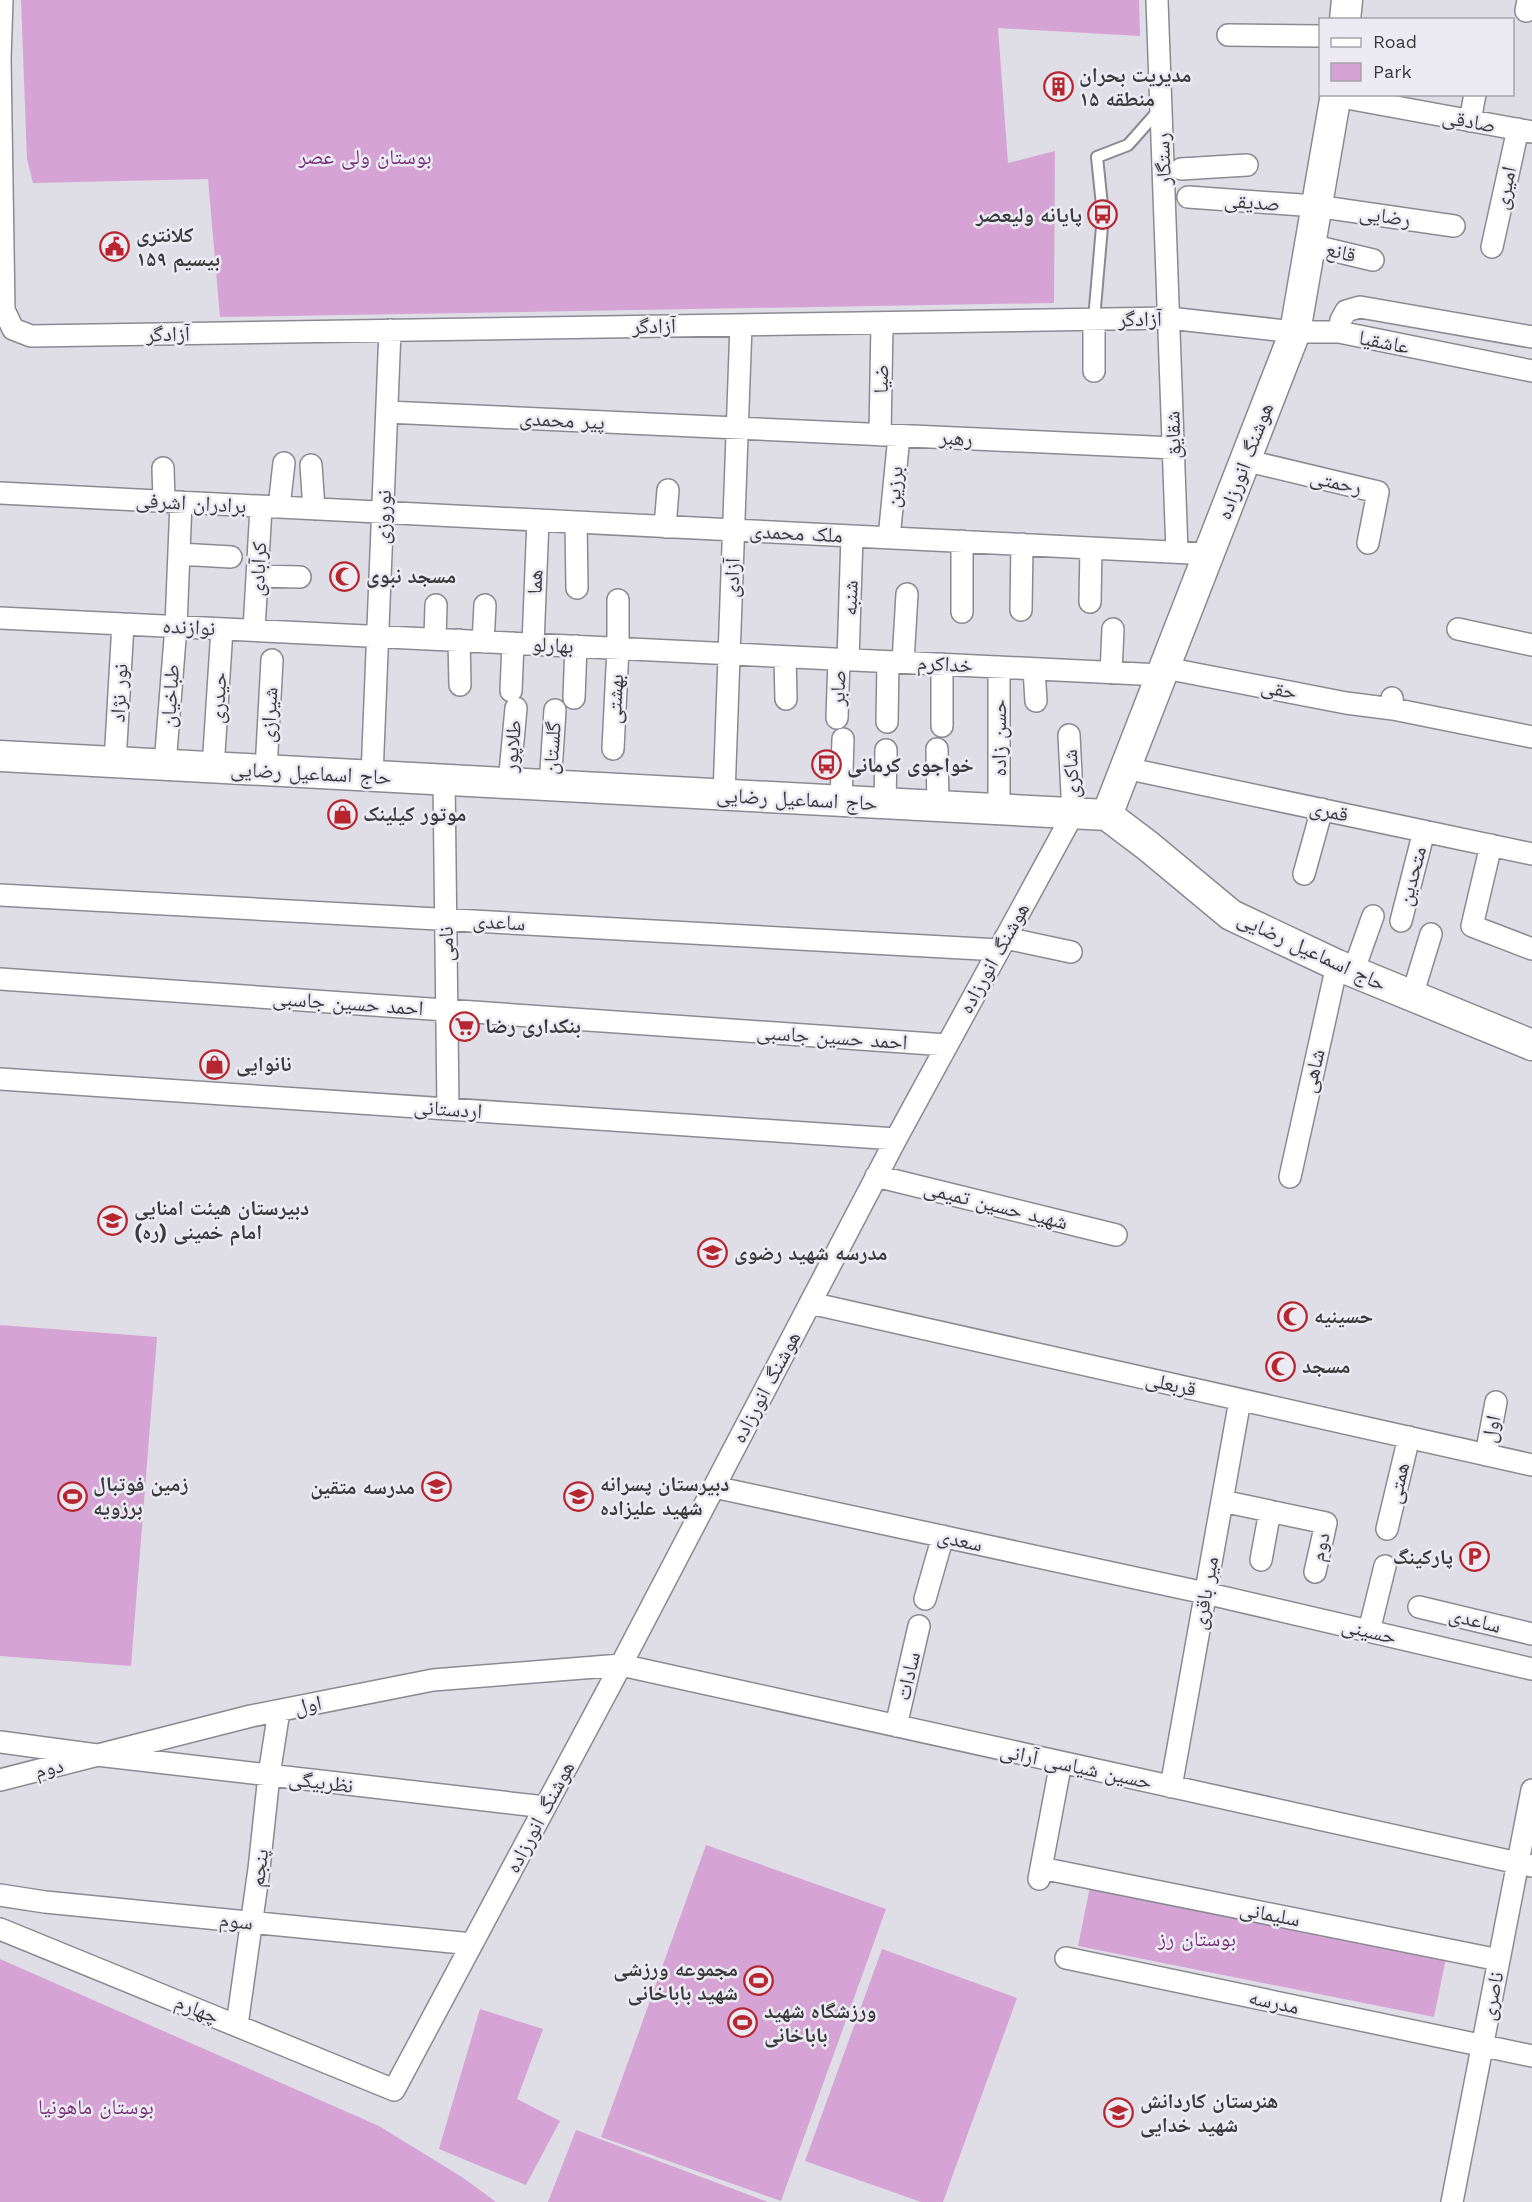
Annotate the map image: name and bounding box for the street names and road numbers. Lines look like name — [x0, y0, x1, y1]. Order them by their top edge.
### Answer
street label: صادقی — [1440, 104, 1498, 138]
street label: رستگار — [1149, 132, 1176, 187]
street label: امیری — [1488, 164, 1521, 212]
street label: صدیقی — [1223, 187, 1281, 217]
street label: رضایی — [1358, 200, 1412, 232]
street label: قانع — [1323, 236, 1359, 268]
street label: آزادگر — [1117, 306, 1163, 331]
street label: آزادگر — [631, 313, 677, 338]
street label: آزادگر — [145, 321, 191, 346]
street label: عاشقیا — [1357, 324, 1412, 359]
street label: ضیا — [868, 364, 893, 394]
street label: هوشنگ انورزاده — [1211, 399, 1278, 523]
street label: پیر محمدی — [519, 405, 605, 434]
street label: شقایق — [1159, 411, 1187, 459]
street label: رهبر — [938, 424, 973, 451]
street label: رحمتی — [1308, 463, 1364, 501]
street label: برزین — [879, 465, 909, 509]
street label: برادران اشرفی — [135, 487, 247, 519]
street label: نوروزی — [369, 489, 396, 545]
street label: ملک محمدی — [749, 518, 843, 547]
street label: کرآبادی — [244, 541, 271, 597]
street label: آزادی — [718, 557, 745, 598]
street label: هما — [522, 569, 547, 595]
street label: شنبه — [836, 580, 863, 616]
street label: نوازنده — [162, 613, 216, 640]
street label: بهارلو — [532, 631, 574, 658]
street label: خداکرم — [916, 650, 974, 679]
street label: نور نژاد — [104, 663, 133, 723]
street label: طباخیان — [155, 663, 184, 729]
street label: صابر — [824, 670, 851, 707]
street label: حیدری — [204, 671, 231, 725]
street label: حقی — [1259, 673, 1299, 705]
street label: بهشتی — [601, 674, 629, 724]
street label: شیرازی — [255, 686, 282, 744]
street label: حسن زاده — [986, 699, 1012, 777]
street label: طلاپور — [497, 719, 526, 774]
street label: گلستان — [537, 720, 566, 775]
street label: شاکری — [1057, 749, 1084, 799]
street label: حاج اسماعیل رضایی — [230, 756, 392, 790]
street label: حاج اسماعیل رضایی — [716, 782, 878, 816]
street label: قمری — [1307, 794, 1351, 827]
street label: متحدین — [1392, 843, 1432, 909]
street label: هوشنگ انورزاده — [953, 898, 1034, 1018]
street label: حاج اسماعیل رضایی — [1233, 905, 1391, 997]
street label: ساعدی — [472, 908, 526, 935]
street label: نامی — [433, 926, 459, 962]
street label: احمد حسین جاسبی — [272, 985, 424, 1021]
street label: احمد حسین جاسبی — [756, 1019, 908, 1055]
street label: شاهی — [1295, 1047, 1331, 1095]
street label: اردستانی — [413, 1094, 483, 1124]
street label: شهید حسین تمیمی — [921, 1175, 1071, 1235]
street label: هوشنگ انورزاده — [726, 1327, 805, 1447]
street label: قربعلی — [1143, 1366, 1199, 1402]
street label: اول — [1475, 1413, 1506, 1445]
street label: همتی — [1381, 1460, 1415, 1506]
street label: سعدی — [935, 1523, 985, 1556]
street label: دوم — [1304, 1530, 1337, 1564]
street label: میر باقری — [1186, 1554, 1223, 1632]
street label: ساعدی — [1447, 1601, 1504, 1638]
street label: حسینی — [1339, 1612, 1399, 1650]
street label: سادات — [890, 1649, 925, 1703]
street label: اول — [292, 1690, 324, 1719]
street label: حسین شیاسی آرانی — [998, 1737, 1154, 1795]
street label: دوم — [32, 1752, 66, 1785]
street label: هوشنگ انورزاده — [500, 1757, 579, 1877]
street label: نظربیگی — [287, 1765, 355, 1799]
street label: پنجم — [244, 1847, 275, 1889]
street label: سلیمانی — [1238, 1895, 1302, 1933]
street label: سوم — [218, 1906, 254, 1937]
street label: ناصری — [1475, 1969, 1508, 2022]
street label: مدرسه — [1247, 1984, 1302, 2019]
street label: چهارم — [171, 1989, 223, 2030]

